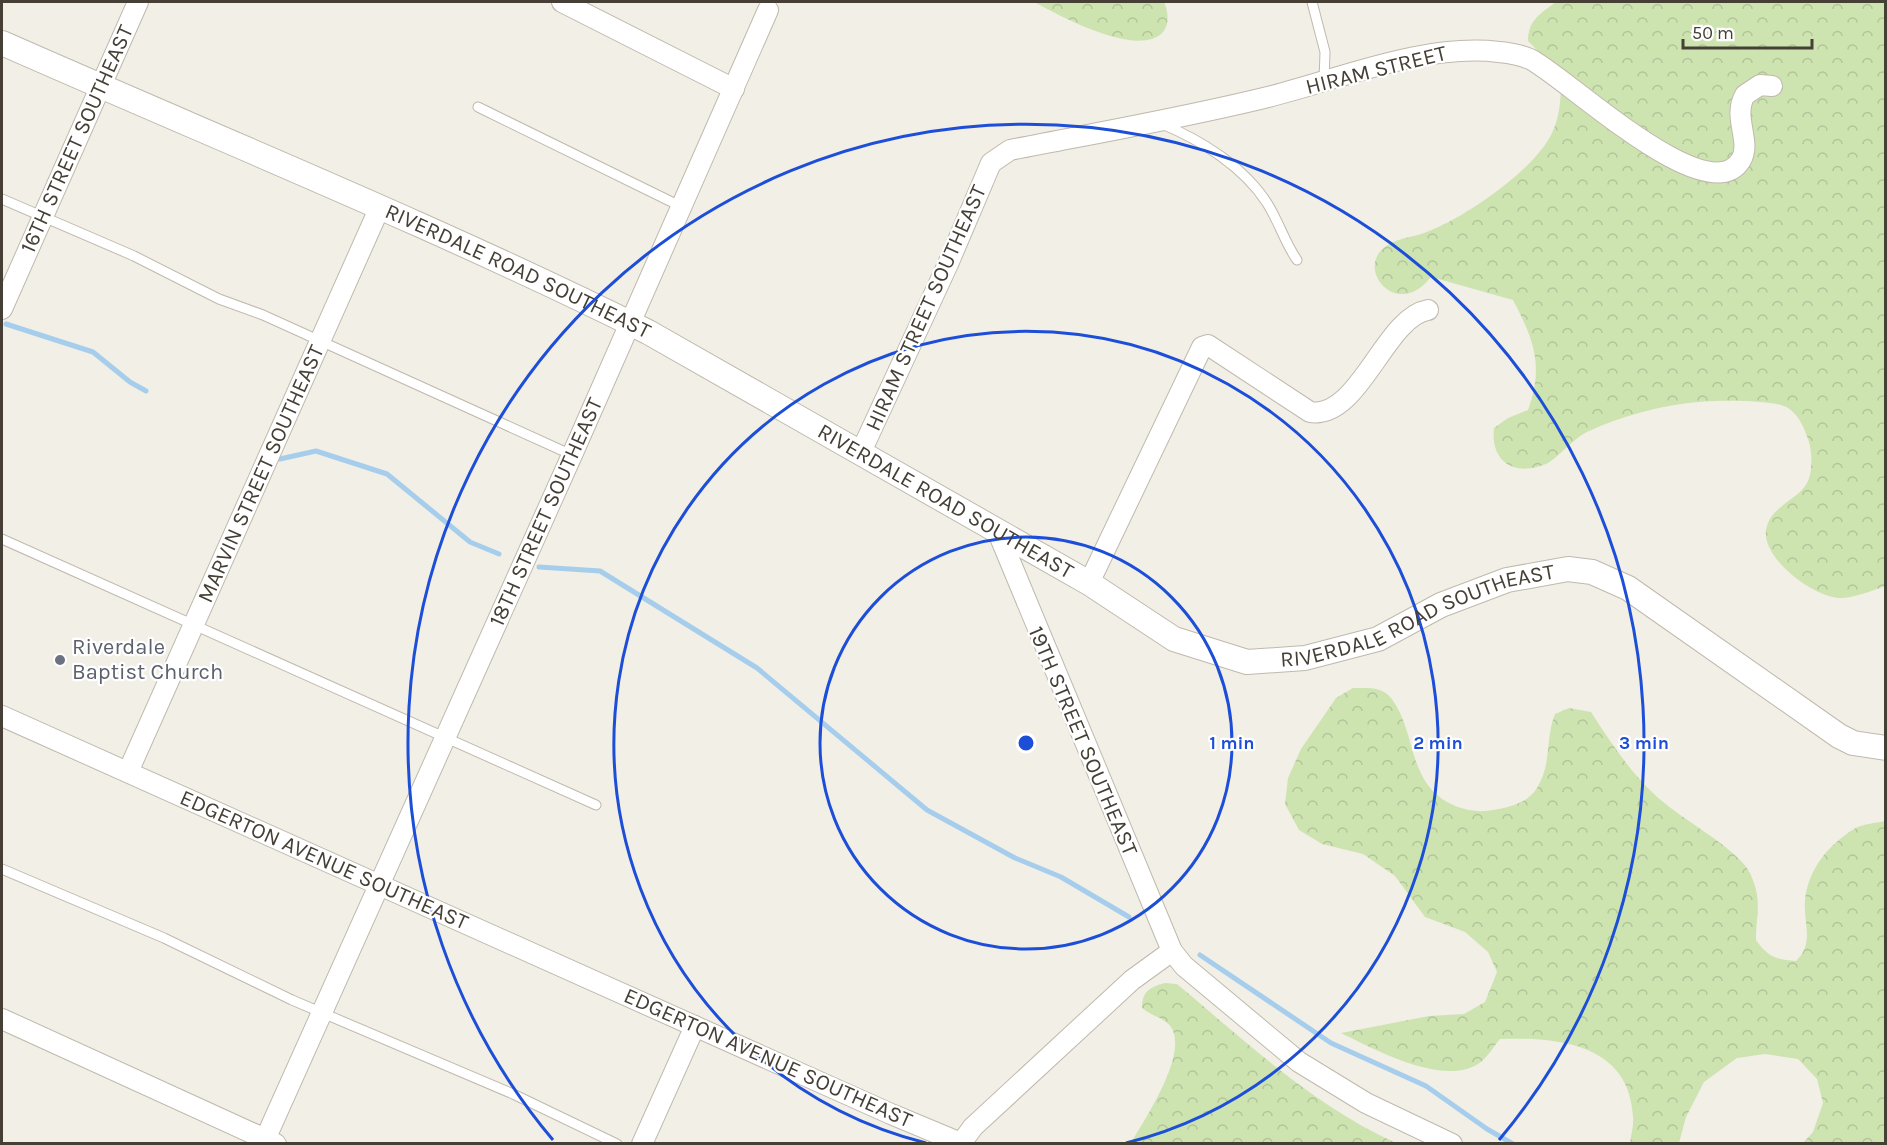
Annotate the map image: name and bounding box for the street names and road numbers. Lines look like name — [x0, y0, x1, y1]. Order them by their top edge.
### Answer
street label: 16TH STREET SOUTHEAST — [15, 21, 139, 257]
street label: HIRAM STREET — [1303, 40, 1449, 100]
street label: HIRAM STREET SOUTHEAST — [860, 181, 992, 435]
street label: RIVERDALE ROAD SOUTHEAST — [381, 198, 655, 344]
street label: MARVIN STREET SOUTHEAST — [192, 341, 330, 607]
street label: 18TH STREET SOUTHEAST — [484, 394, 608, 630]
street label: RIVERDALE ROAD SOUTHEAST — [813, 418, 1078, 584]
street label: RIVERDALE ROAD SOUTHEAST — [1279, 559, 1556, 673]
street label: 19TH STREET SOUTHEAST — [1023, 622, 1143, 860]
street label: EDGERTON AVENUE SOUTHEAST — [176, 784, 472, 936]
street label: EDGERTON AVENUE SOUTHEAST — [620, 982, 916, 1134]

